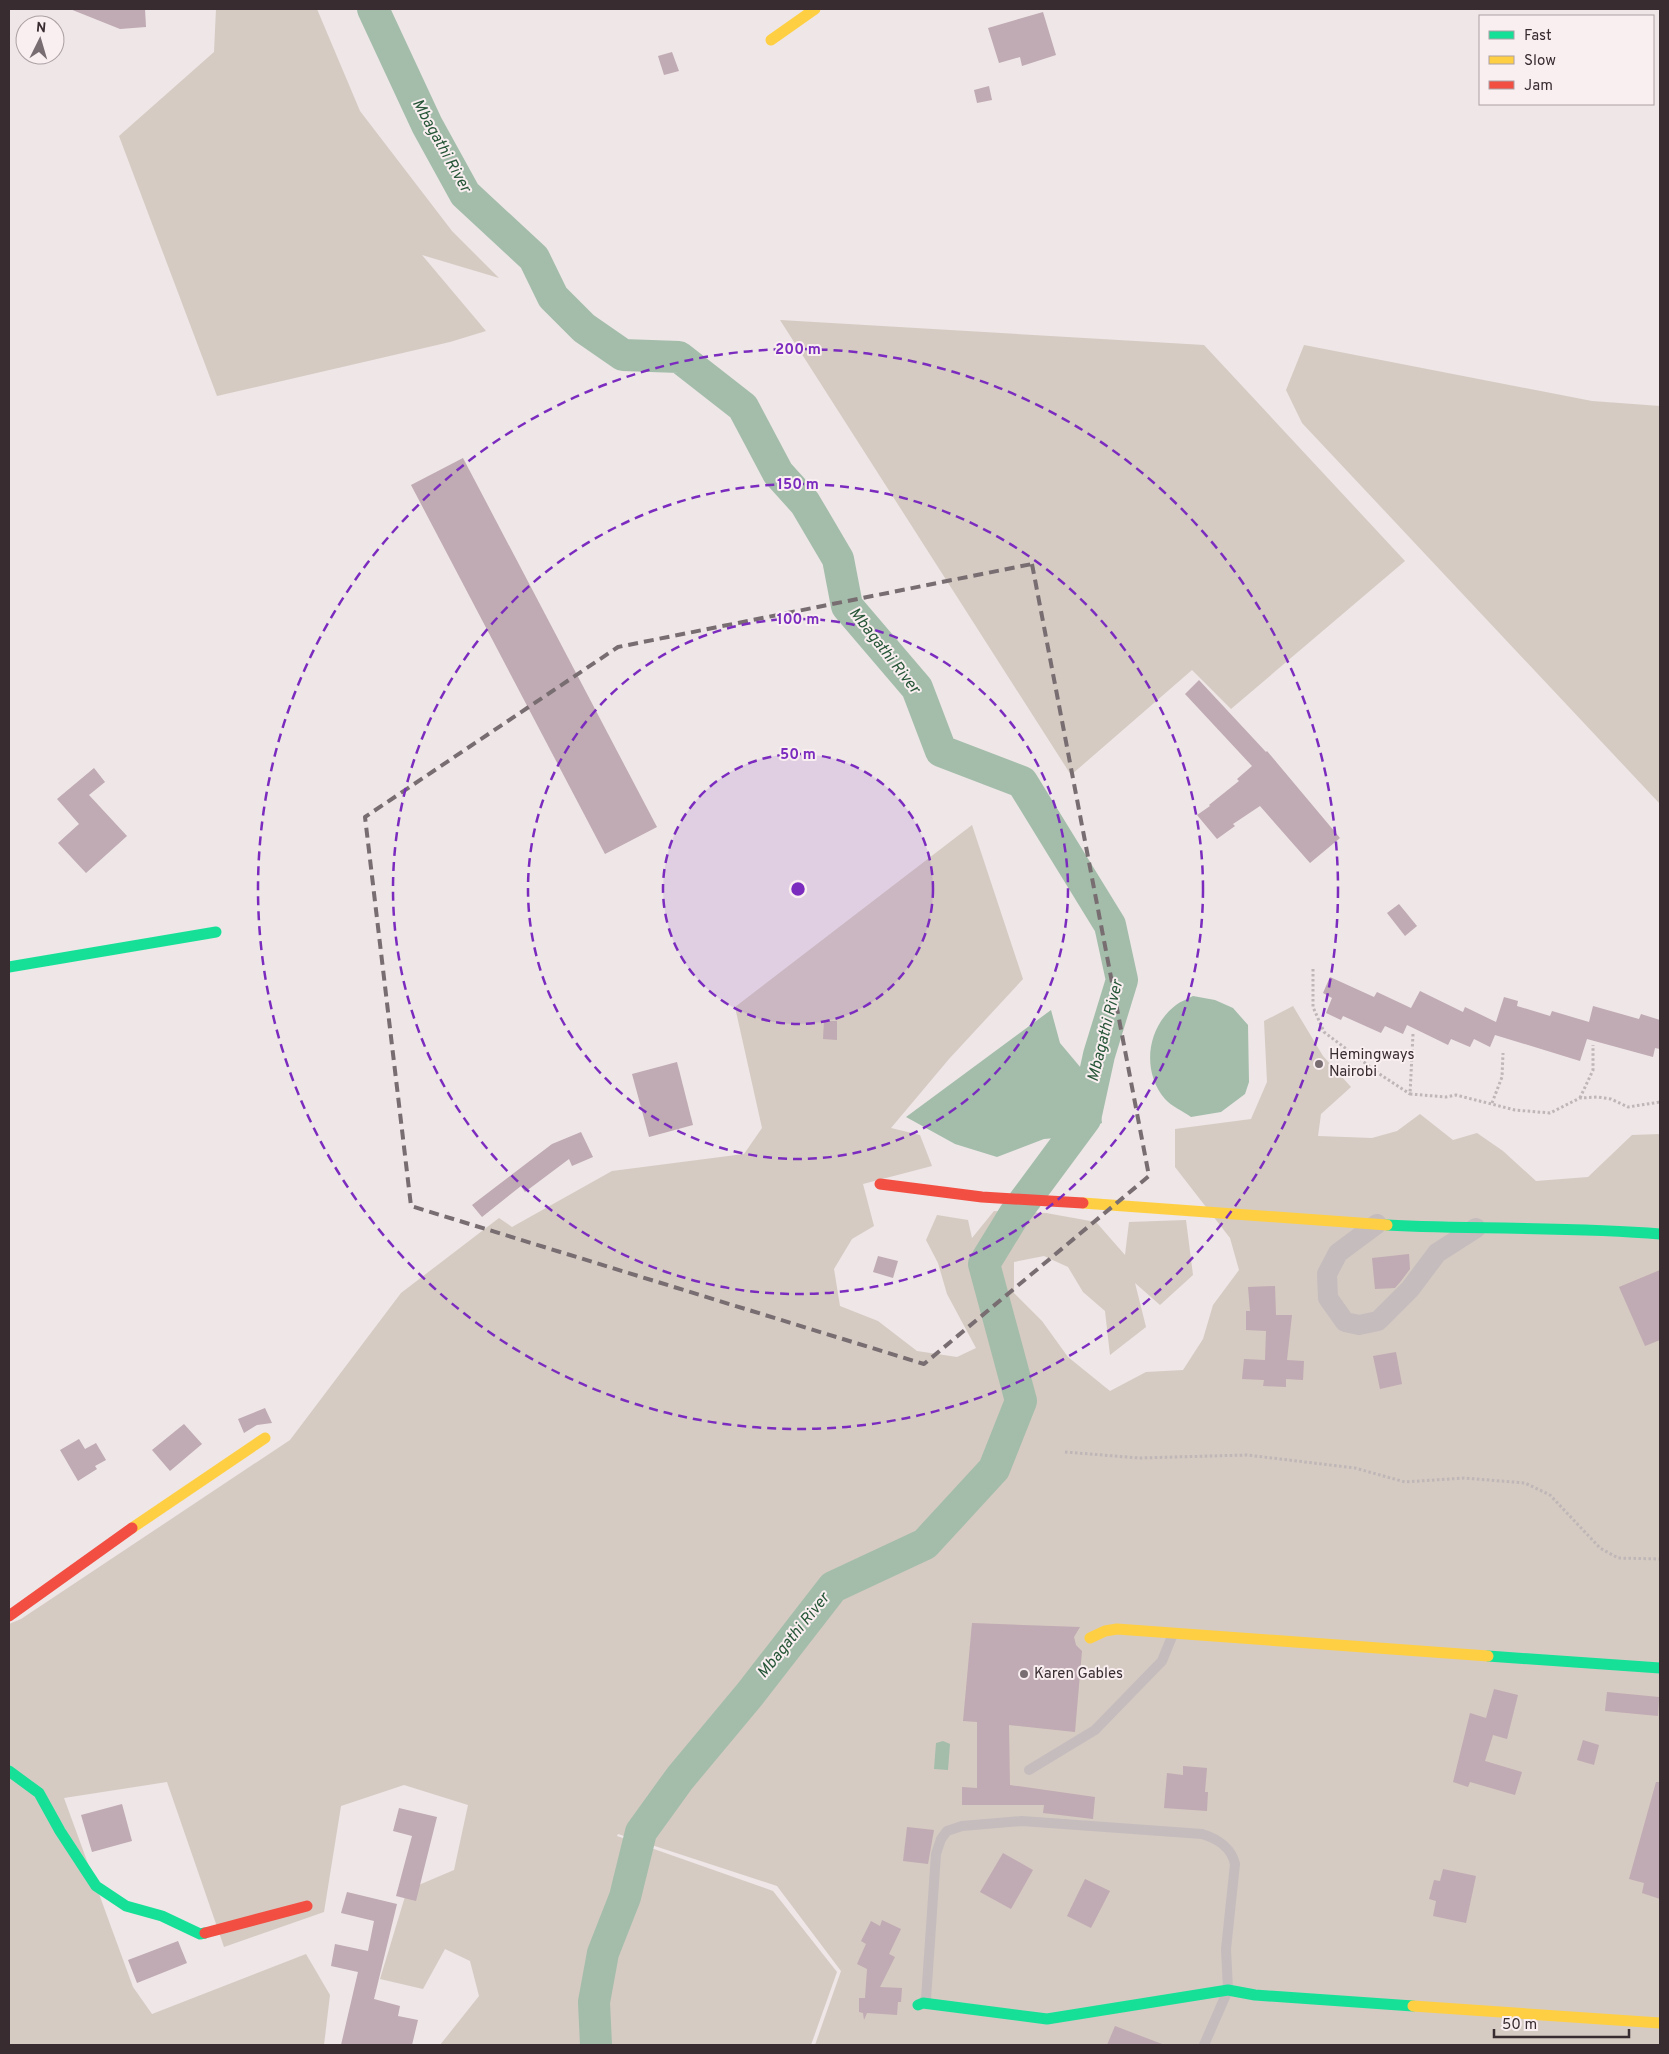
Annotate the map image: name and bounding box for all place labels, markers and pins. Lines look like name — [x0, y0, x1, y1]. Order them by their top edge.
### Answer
centre of rings — [789, 880, 807, 898]
place label: Hemingways Nairobi — [1329, 1046, 1414, 1082]
marker: Hemingways Nairobi — [1313, 1058, 1325, 1070]
place label: Karen Gables — [1034, 1665, 1123, 1684]
marker: Karen Gables — [1018, 1668, 1030, 1680]

